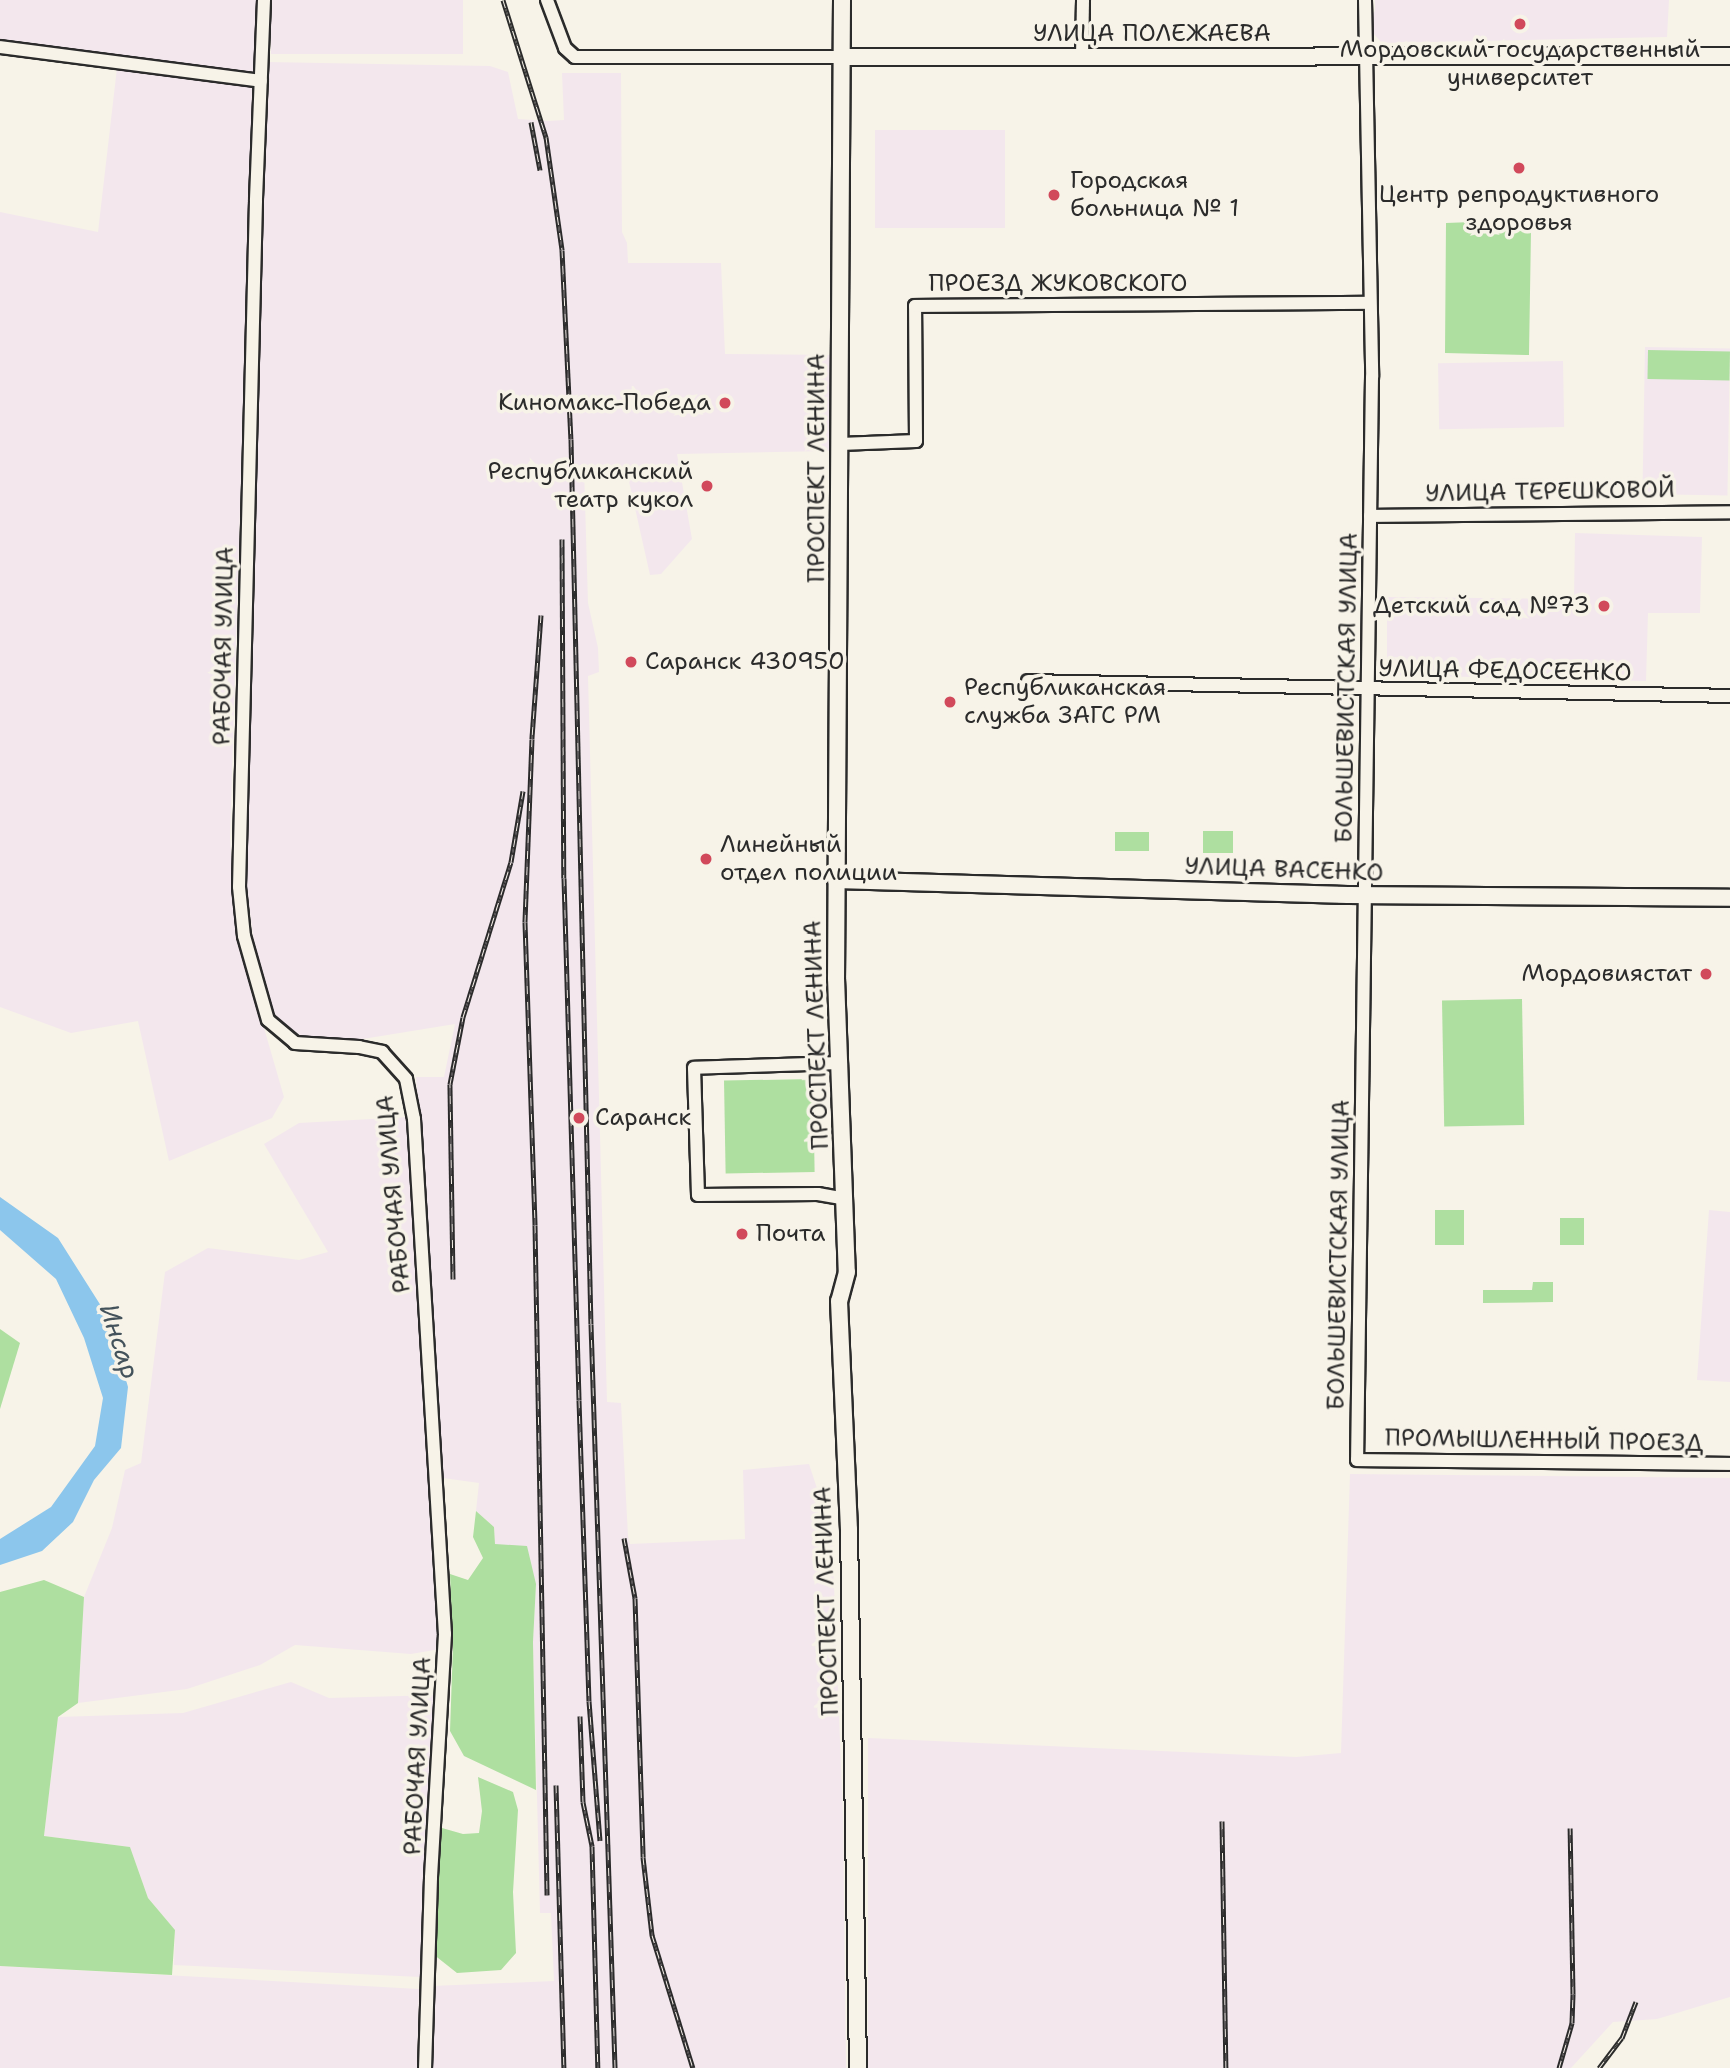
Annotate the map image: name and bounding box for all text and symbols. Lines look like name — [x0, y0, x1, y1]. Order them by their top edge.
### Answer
marker: Мордовский государственный университет — [1512, 16, 1528, 32]
street label: УЛИЦА ПОЛЕЖАЕВА — [1033, 20, 1271, 48]
place label: Мордовский государственный университет — [1340, 36, 1700, 92]
marker: Центр репродуктивного здоровья — [1509, 158, 1529, 178]
place label: Городская больница № 1 — [1070, 167, 1239, 223]
place label: Центр репродуктивного здоровья — [1379, 181, 1659, 237]
marker: Городская больница № 1 — [1044, 185, 1064, 205]
street label: ПРОЕЗД ЖУКОВСКОГО — [929, 270, 1187, 298]
street label: ПРОСПЕКТ ЛЕНИНА — [803, 353, 831, 583]
place label: Киномакс-Победа — [498, 389, 711, 417]
marker: Киномакс-Победа — [717, 395, 733, 411]
place label: Республиканский театр кукол — [488, 458, 693, 514]
street label: УЛИЦА ТЕРЕШКОВОЙ — [1425, 475, 1675, 509]
marker: Республиканский театр кукол — [699, 478, 715, 494]
street label: БОЛЬШЕВИСТСКАЯ УЛИЦА — [1330, 532, 1364, 844]
street label: РАБОЧАЯ УЛИЦА — [208, 546, 240, 746]
place label: Детский сад №73 — [1373, 592, 1590, 620]
marker: Детский сад №73 — [1596, 598, 1612, 614]
place label: Саранск 430950 — [645, 648, 845, 676]
marker: Саранск 430950 — [623, 654, 639, 670]
street label: УЛИЦА ФЕДОСЕЕНКО — [1378, 654, 1632, 688]
place label: Республиканская служба ЗАГС РМ — [964, 674, 1166, 730]
marker: Республиканская служба ЗАГС РМ — [942, 694, 958, 710]
place label: Линейный отдел полиции — [720, 831, 897, 887]
marker: Линейный отдел полиции — [698, 851, 714, 867]
street label: УЛИЦА ВАСЕНКО — [1184, 852, 1384, 888]
street label: ПРОСПЕКТ ЛЕНИНА — [799, 920, 835, 1150]
place label: Мордовиястат — [1521, 960, 1692, 988]
marker: Мордовиястат — [1698, 966, 1714, 982]
street label: РАБОЧАЯ УЛИЦА — [371, 1094, 417, 1294]
street label: БОЛЬШЕВИСТСКАЯ УЛИЦА — [1322, 1099, 1356, 1411]
place label: Саранск — [595, 1104, 691, 1132]
marker: Саранск — [569, 1108, 589, 1128]
place label: Почта — [756, 1220, 825, 1248]
marker: Почта — [734, 1226, 750, 1242]
water label: Инсар — [93, 1299, 147, 1383]
street label: ПРОМЫШЛЕННЫЙ ПРОЕЗД — [1385, 1424, 1703, 1458]
street label: ПРОСПЕКТ ЛЕНИНА — [809, 1486, 845, 1716]
street label: РАБОЧАЯ УЛИЦА — [398, 1656, 438, 1856]

